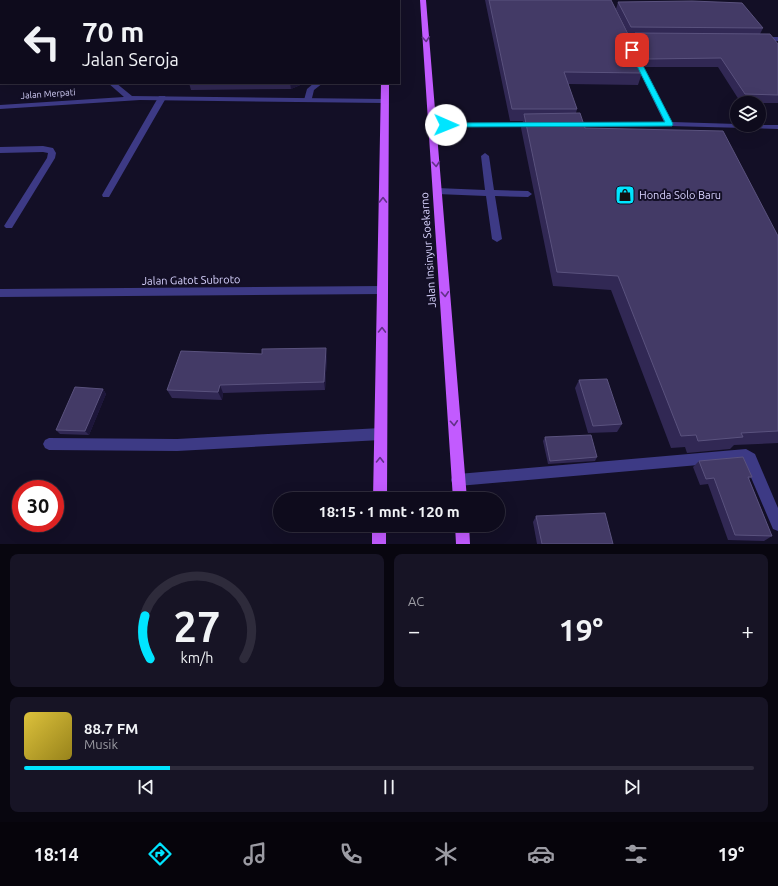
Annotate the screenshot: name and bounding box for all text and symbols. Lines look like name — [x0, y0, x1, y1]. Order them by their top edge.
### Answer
icon: left — [16, 16, 68, 68]
text: 70 m — [82, 16, 144, 47]
pin — [615, 33, 649, 67]
one-way arrow — [422, 36, 431, 42]
icon: arrive — [621, 39, 643, 61]
text: Jalan Seroja — [82, 49, 179, 69]
street label: Jalan Merpati — [20, 87, 76, 101]
map controls — [730, 96, 766, 132]
button: layers — [730, 96, 766, 132]
position arrow — [425, 104, 467, 146]
one-way arrow — [431, 161, 440, 167]
shop icon: Honda Solo Baru — [614, 184, 636, 206]
place label: Honda Solo Baru — [639, 189, 721, 201]
street label: Jalan Insinyur Soekarno — [418, 192, 438, 308]
one-way arrow — [379, 197, 388, 203]
street label: Jalan Gatot Subroto — [142, 273, 240, 287]
one-way arrow — [440, 291, 449, 297]
one-way arrow — [378, 327, 386, 333]
one-way arrow — [450, 420, 459, 426]
one-way arrow — [376, 457, 385, 463]
speed limit sign: 30 — [12, 480, 64, 532]
text: 18:15 · 1 mnt · 120 m — [318, 503, 460, 520]
text: AC — [408, 594, 424, 608]
text: 27 — [174, 602, 220, 649]
text: 19° — [559, 613, 603, 647]
text: − — [408, 618, 420, 643]
text: + — [742, 618, 754, 643]
text: km/h — [181, 649, 213, 665]
text: 88.7 FM — [84, 720, 138, 737]
text: Musik — [84, 737, 118, 751]
icon: previous — [135, 776, 157, 798]
icon: pause — [378, 776, 400, 798]
icon: next — [621, 776, 643, 798]
icon: directions — [146, 840, 174, 868]
icon: music — [241, 840, 269, 868]
icon: phone — [337, 840, 365, 868]
icon: climate — [432, 840, 460, 868]
icon: car — [527, 840, 555, 868]
icon: filters — [622, 840, 650, 868]
text: 18:14 — [34, 844, 79, 864]
text: 19° — [718, 844, 744, 864]

